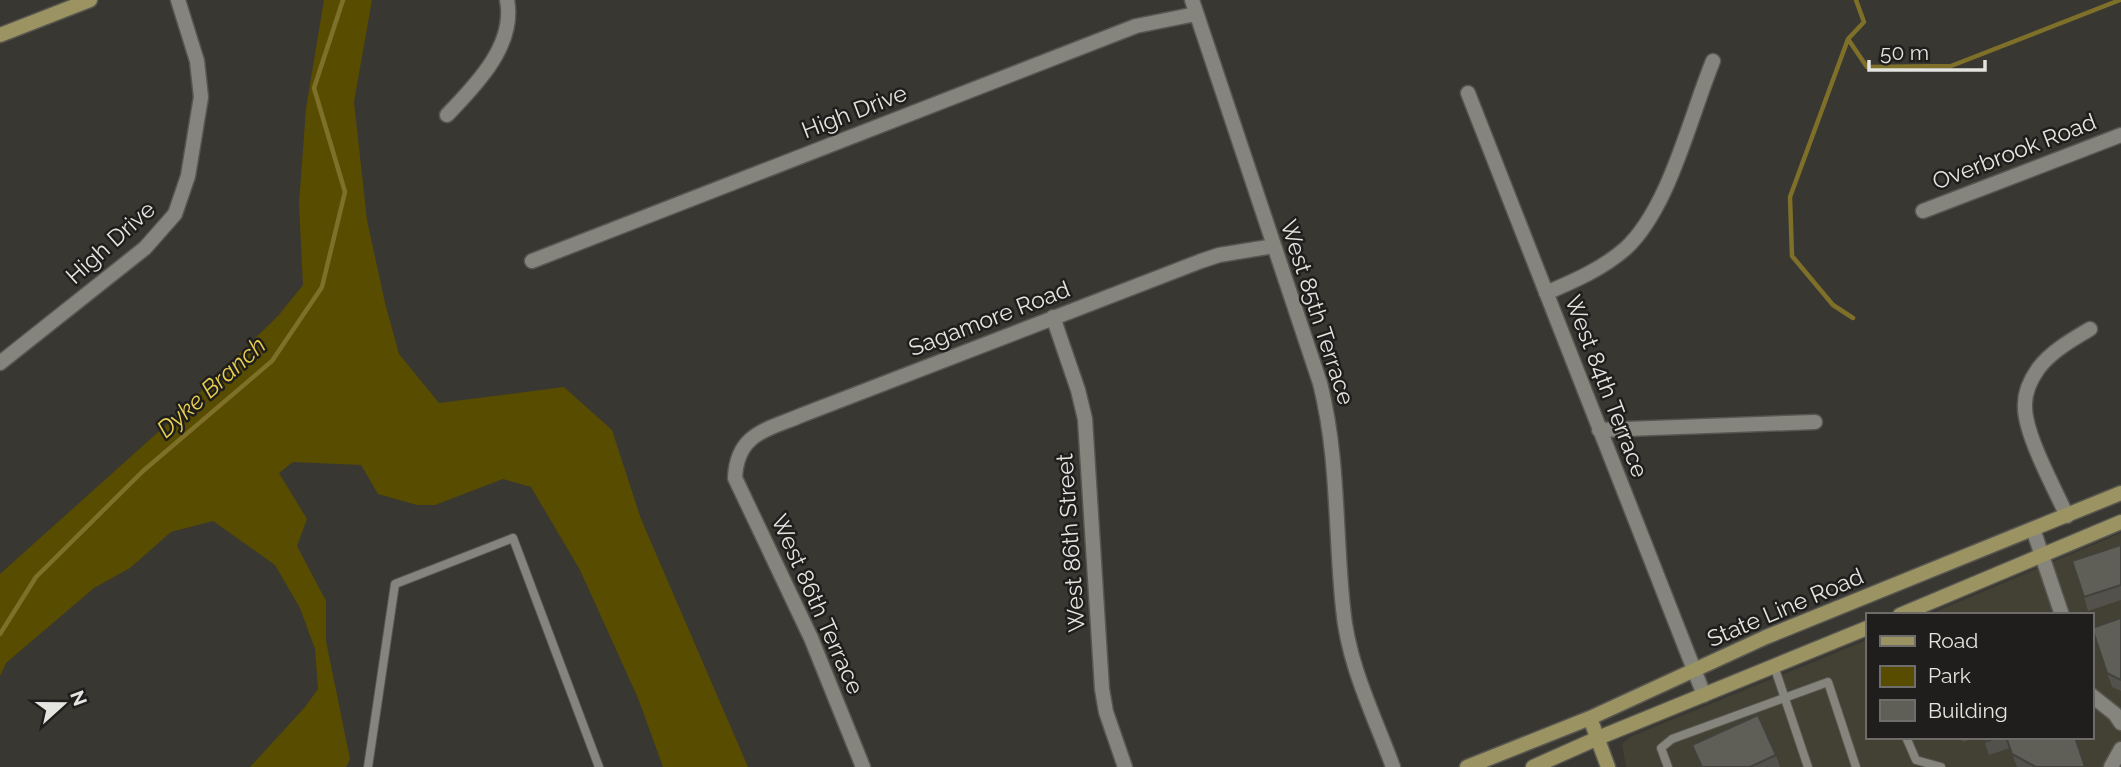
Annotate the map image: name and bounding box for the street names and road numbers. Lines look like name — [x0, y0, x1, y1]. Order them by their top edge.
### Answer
street label: High Drive — [798, 79, 910, 143]
street label: Overbrook Road — [1928, 107, 2100, 195]
street label: High Drive — [60, 195, 160, 289]
street label: West 85th Terrace — [1275, 216, 1361, 408]
street label: Sagamore Road — [905, 275, 1073, 361]
street label: West 84th Terrace — [1560, 291, 1654, 481]
street label: West 86th Street — [1050, 453, 1090, 633]
street label: West 86th Terrace — [766, 510, 870, 698]
street label: State Line Road — [1703, 562, 1867, 652]

